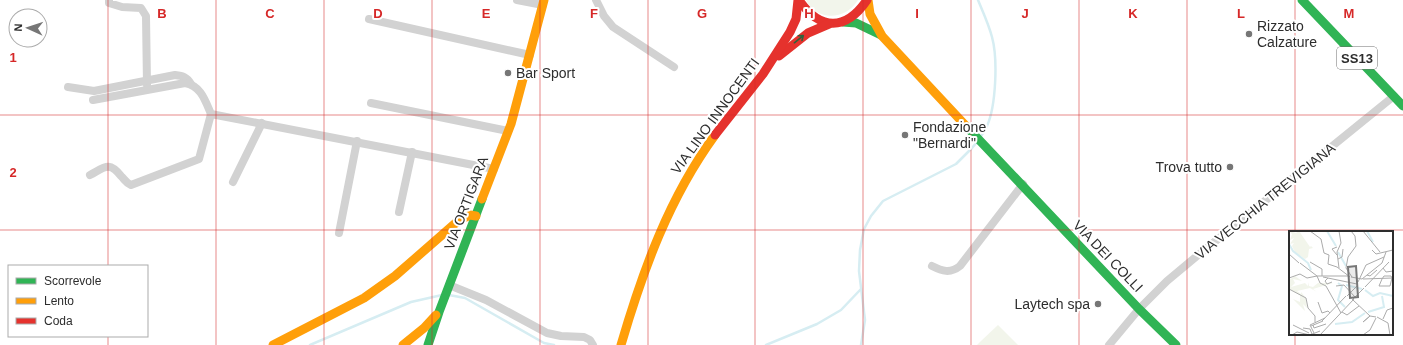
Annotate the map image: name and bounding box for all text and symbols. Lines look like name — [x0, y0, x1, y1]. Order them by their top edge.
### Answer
text: B — [157, 6, 167, 21]
text: C — [265, 6, 275, 21]
text: D — [373, 6, 383, 21]
text: E — [482, 6, 491, 21]
text: F — [590, 6, 598, 21]
text: G — [697, 6, 707, 21]
text: H — [804, 6, 814, 21]
text: I — [915, 6, 919, 21]
text: J — [1021, 6, 1029, 21]
text: K — [1128, 6, 1138, 21]
text: L — [1237, 6, 1245, 21]
text: M — [1344, 6, 1354, 21]
north arrow — [8, 8, 48, 48]
place label: Rizzato Calzature — [1257, 18, 1317, 50]
text: N — [12, 23, 24, 32]
marker: Rizzato Calzature — [1244, 29, 1254, 39]
one-way arrow — [794, 35, 805, 44]
road number: SS13 — [1337, 47, 1377, 69]
text: 1 — [9, 50, 17, 65]
street label: VIA LINO INNOCENTI — [668, 55, 762, 177]
place label: Bar Sport — [516, 65, 575, 81]
marker: Bar Sport — [503, 68, 513, 78]
place label: Fondazione "Bernardi" — [913, 119, 986, 151]
marker: Fondazione "Bernardi" — [900, 130, 910, 140]
street label: VIA VECCHIA TREVIGIANA — [1192, 139, 1339, 262]
street label: VIA ORTIGARA — [441, 154, 491, 252]
place label: Trova tutto — [1156, 159, 1222, 175]
marker: Trova tutto — [1225, 162, 1235, 172]
text: 2 — [9, 165, 17, 180]
street label: VIA DEI COLLI — [1070, 217, 1146, 295]
inset map — [1289, 231, 1393, 335]
legend — [8, 265, 148, 337]
text: Scorrevole — [44, 274, 102, 288]
text: Lento — [44, 294, 74, 308]
place label: Laytech spa — [1015, 296, 1090, 312]
marker: Laytech spa — [1093, 299, 1103, 309]
text: Coda — [44, 314, 73, 328]

